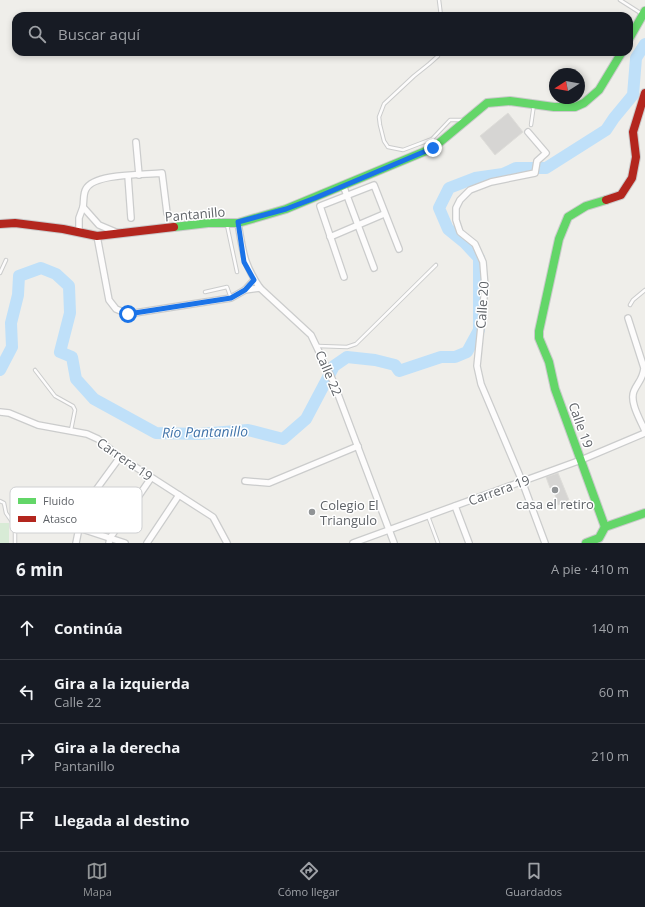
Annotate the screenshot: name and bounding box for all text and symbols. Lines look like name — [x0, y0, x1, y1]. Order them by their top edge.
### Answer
search box — [12, 12, 633, 56]
icon: search — [26, 23, 48, 45]
text: Buscar aquí — [58, 24, 140, 44]
north arrow — [549, 68, 585, 104]
route end — [424, 139, 442, 157]
street label: Pantanillo — [164, 202, 226, 226]
street label: Calle 20 — [471, 281, 493, 329]
route start — [119, 305, 137, 323]
street label: Calle 22 — [311, 348, 347, 398]
street label: Calle 19 — [564, 400, 598, 450]
water label: Río Pantanillo — [162, 421, 248, 442]
street label: Carrera 19 — [94, 433, 156, 485]
street label: Carrera 19 — [466, 471, 532, 509]
marker: casa el retiro — [550, 485, 560, 495]
legend — [10, 487, 142, 533]
text: Fluido — [43, 493, 75, 508]
place label: casa el retiro — [516, 495, 594, 513]
place label: Colegio El Triangulo — [320, 496, 379, 529]
marker: Colegio El Triangulo — [307, 507, 317, 517]
text: Atasco — [43, 511, 78, 526]
text: 6 min — [16, 558, 63, 581]
text: A pie · 410 m — [551, 560, 629, 578]
icon: ahead — [16, 617, 38, 639]
text: Continúa — [54, 618, 123, 638]
text: 140 m — [591, 619, 629, 637]
text: Gira a la izquierda — [54, 673, 190, 693]
icon: left — [16, 681, 38, 703]
text: 60 m — [599, 683, 629, 701]
text: Calle 22 — [54, 693, 102, 711]
text: Gira a la derecha — [54, 737, 180, 757]
icon: right — [16, 745, 38, 767]
text: 210 m — [591, 747, 629, 765]
text: Pantanillo — [54, 757, 115, 775]
icon: arrive — [16, 809, 38, 831]
text: Llegada al destino — [54, 810, 189, 830]
tab: Mapa — [83, 860, 112, 899]
tab: Cómo llegar — [278, 860, 339, 899]
tab: Guardados — [505, 860, 562, 899]

